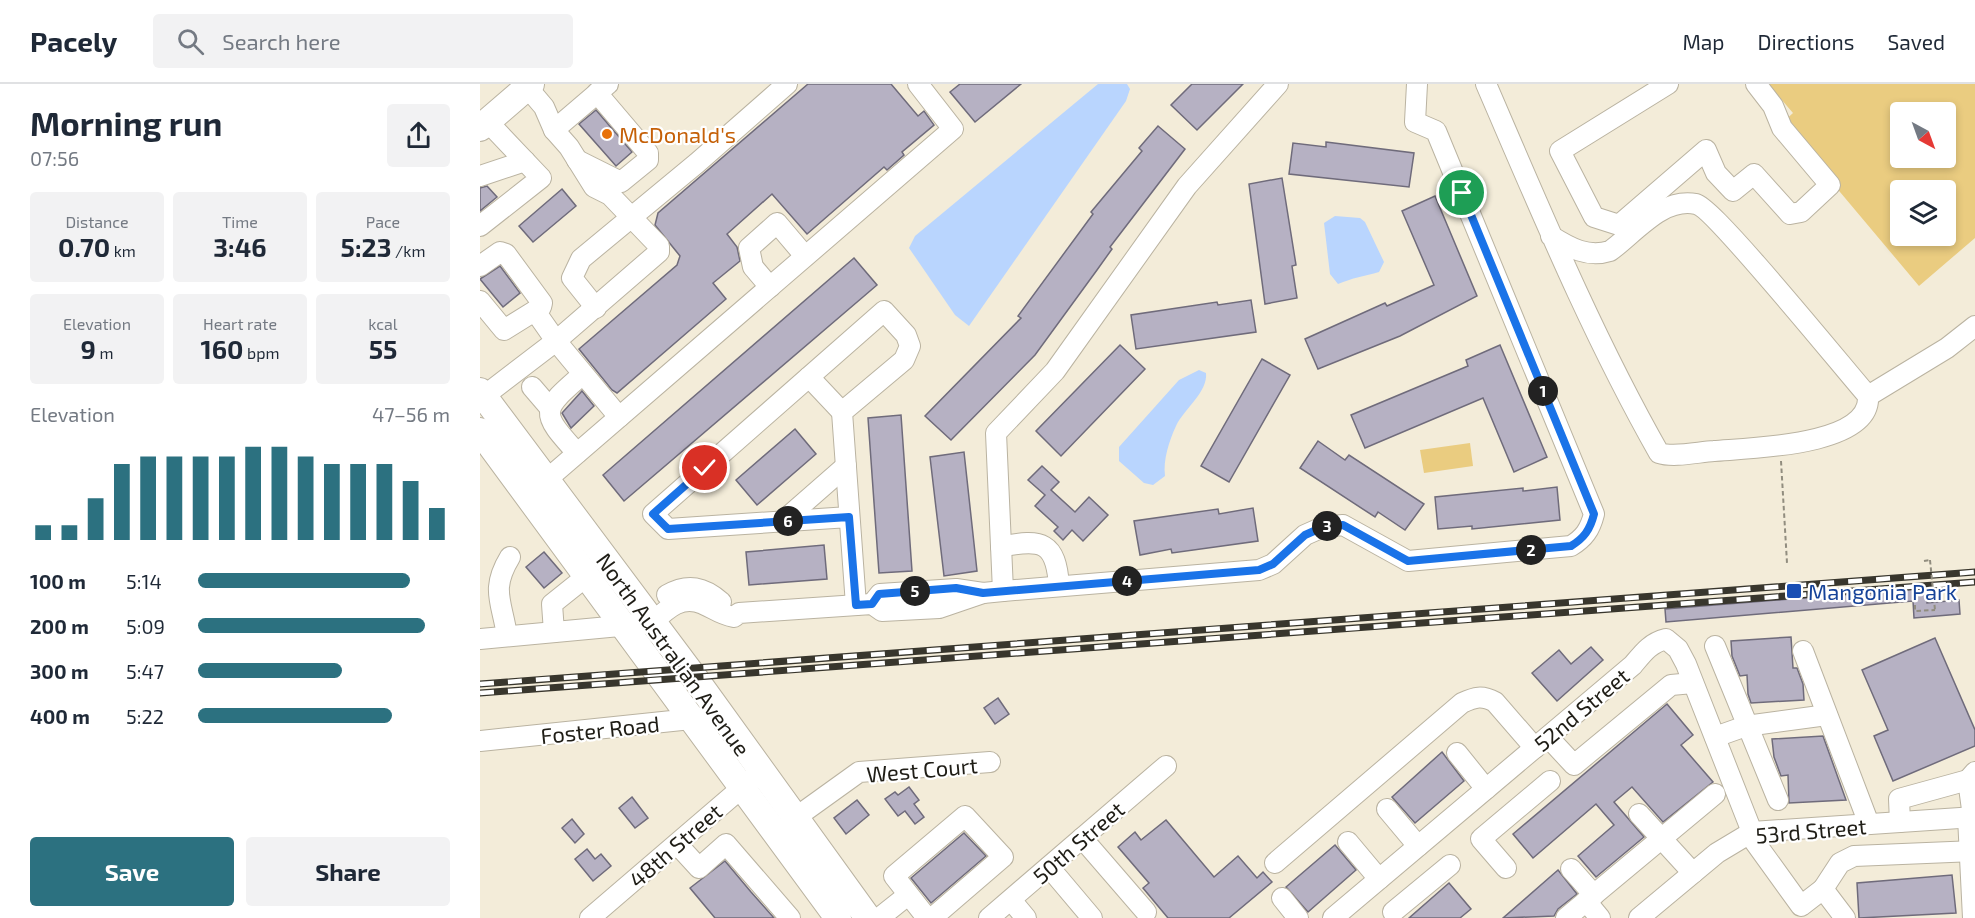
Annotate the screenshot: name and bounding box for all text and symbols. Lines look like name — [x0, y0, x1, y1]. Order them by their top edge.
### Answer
search box — [153, 14, 573, 68]
text: Pacely — [30, 24, 117, 58]
icon: search — [174, 25, 207, 58]
text: Search here — [222, 28, 341, 54]
text: Map — [1682, 29, 1725, 54]
text: Directions — [1758, 29, 1854, 54]
text: Saved — [1887, 29, 1945, 54]
north arrow — [1890, 102, 1956, 168]
map controls — [1890, 102, 1956, 246]
text: Morning run — [30, 103, 222, 143]
button: share — [387, 104, 450, 167]
place label: McDonald's — [619, 121, 736, 147]
marker: McDonald's — [600, 127, 614, 141]
text: 07:56 — [30, 146, 79, 170]
pin — [1436, 167, 1487, 218]
icon: arrive — [1445, 176, 1478, 209]
button: layers — [1890, 180, 1956, 246]
text: Distance — [65, 212, 129, 231]
text: Time — [222, 212, 258, 231]
text: Pace — [366, 212, 400, 231]
text: 0.70 — [58, 231, 110, 262]
text: 3:46 — [213, 231, 267, 262]
text: 5:23 — [341, 231, 391, 262]
text: km — [110, 241, 136, 260]
text: /km — [391, 241, 425, 260]
text: Elevation — [63, 314, 131, 333]
text: Heart rate — [203, 314, 277, 333]
text: kcal — [368, 314, 398, 333]
text: 9 — [81, 333, 96, 364]
text: 160 — [201, 333, 244, 364]
text: 55 — [369, 333, 397, 364]
text: m — [96, 343, 113, 362]
text: bpm — [244, 343, 279, 362]
pin: 1 — [1528, 376, 1558, 406]
text: 1 — [1540, 381, 1546, 400]
text: Elevation — [30, 402, 115, 426]
text: 47–56 m — [372, 402, 450, 426]
pin — [679, 442, 730, 493]
icon: check — [688, 451, 721, 484]
pin: 6 — [773, 506, 803, 536]
text: 6 — [783, 511, 793, 530]
pin: 3 — [1312, 511, 1342, 541]
text: 3 — [1322, 516, 1332, 535]
pin: 2 — [1516, 535, 1546, 565]
text: 2 — [1526, 540, 1536, 559]
street label: North Australian Avenue — [592, 548, 756, 760]
pin: 4 — [1112, 566, 1142, 596]
text: 100 m — [30, 569, 86, 593]
text: 5:14 — [126, 569, 162, 593]
text: 4 — [1122, 571, 1132, 590]
pin: 5 — [900, 576, 930, 606]
place label: Mangonia Park — [1808, 578, 1957, 604]
text: 5 — [911, 581, 919, 600]
marker: Mangonia Park — [1785, 582, 1803, 600]
text: 200 m — [30, 614, 89, 638]
text: 5:09 — [126, 614, 165, 638]
text: 300 m — [30, 659, 89, 683]
text: 5:47 — [126, 659, 164, 683]
street label: 52nd Street — [1528, 662, 1634, 756]
text: 400 m — [30, 704, 90, 728]
text: 5:22 — [126, 704, 164, 728]
street label: Foster Road — [539, 710, 661, 748]
street label: West Court — [865, 751, 979, 787]
street label: 50th Street — [1027, 795, 1129, 889]
street label: 48th Street — [623, 798, 727, 892]
street label: 53rd Street — [1754, 812, 1868, 848]
button: Save — [30, 837, 234, 906]
button: Share — [246, 837, 450, 906]

